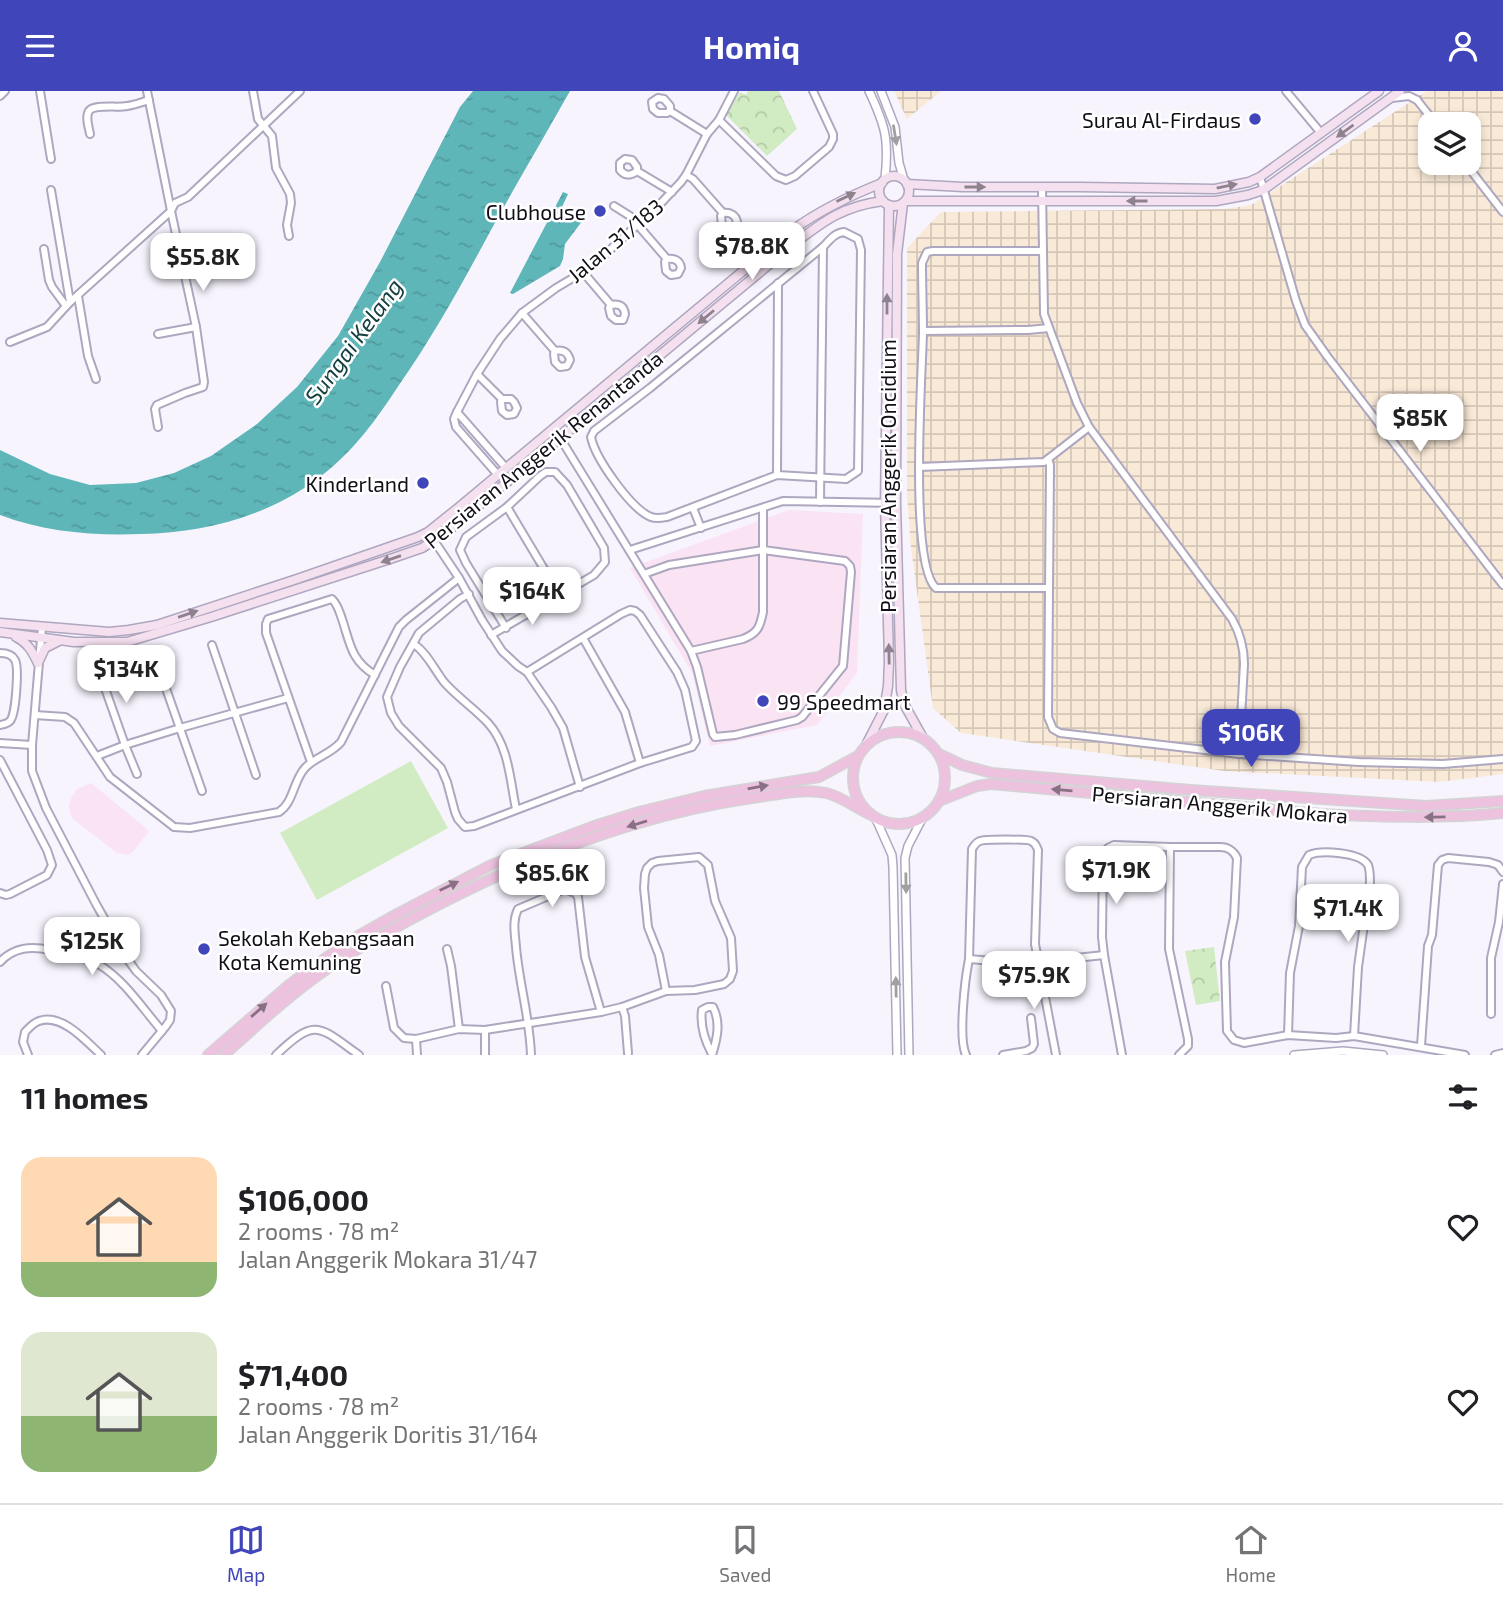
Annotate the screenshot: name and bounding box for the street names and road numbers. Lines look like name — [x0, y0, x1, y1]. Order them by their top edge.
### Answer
street label: Jalan 31/183 — [562, 193, 668, 287]
street label: Persiaran Anggerik Oncidium — [875, 339, 900, 613]
street label: Persiaran Anggerik Renantanda — [419, 345, 667, 553]
street label: Persiaran Anggerik Mokara — [1091, 780, 1349, 828]

